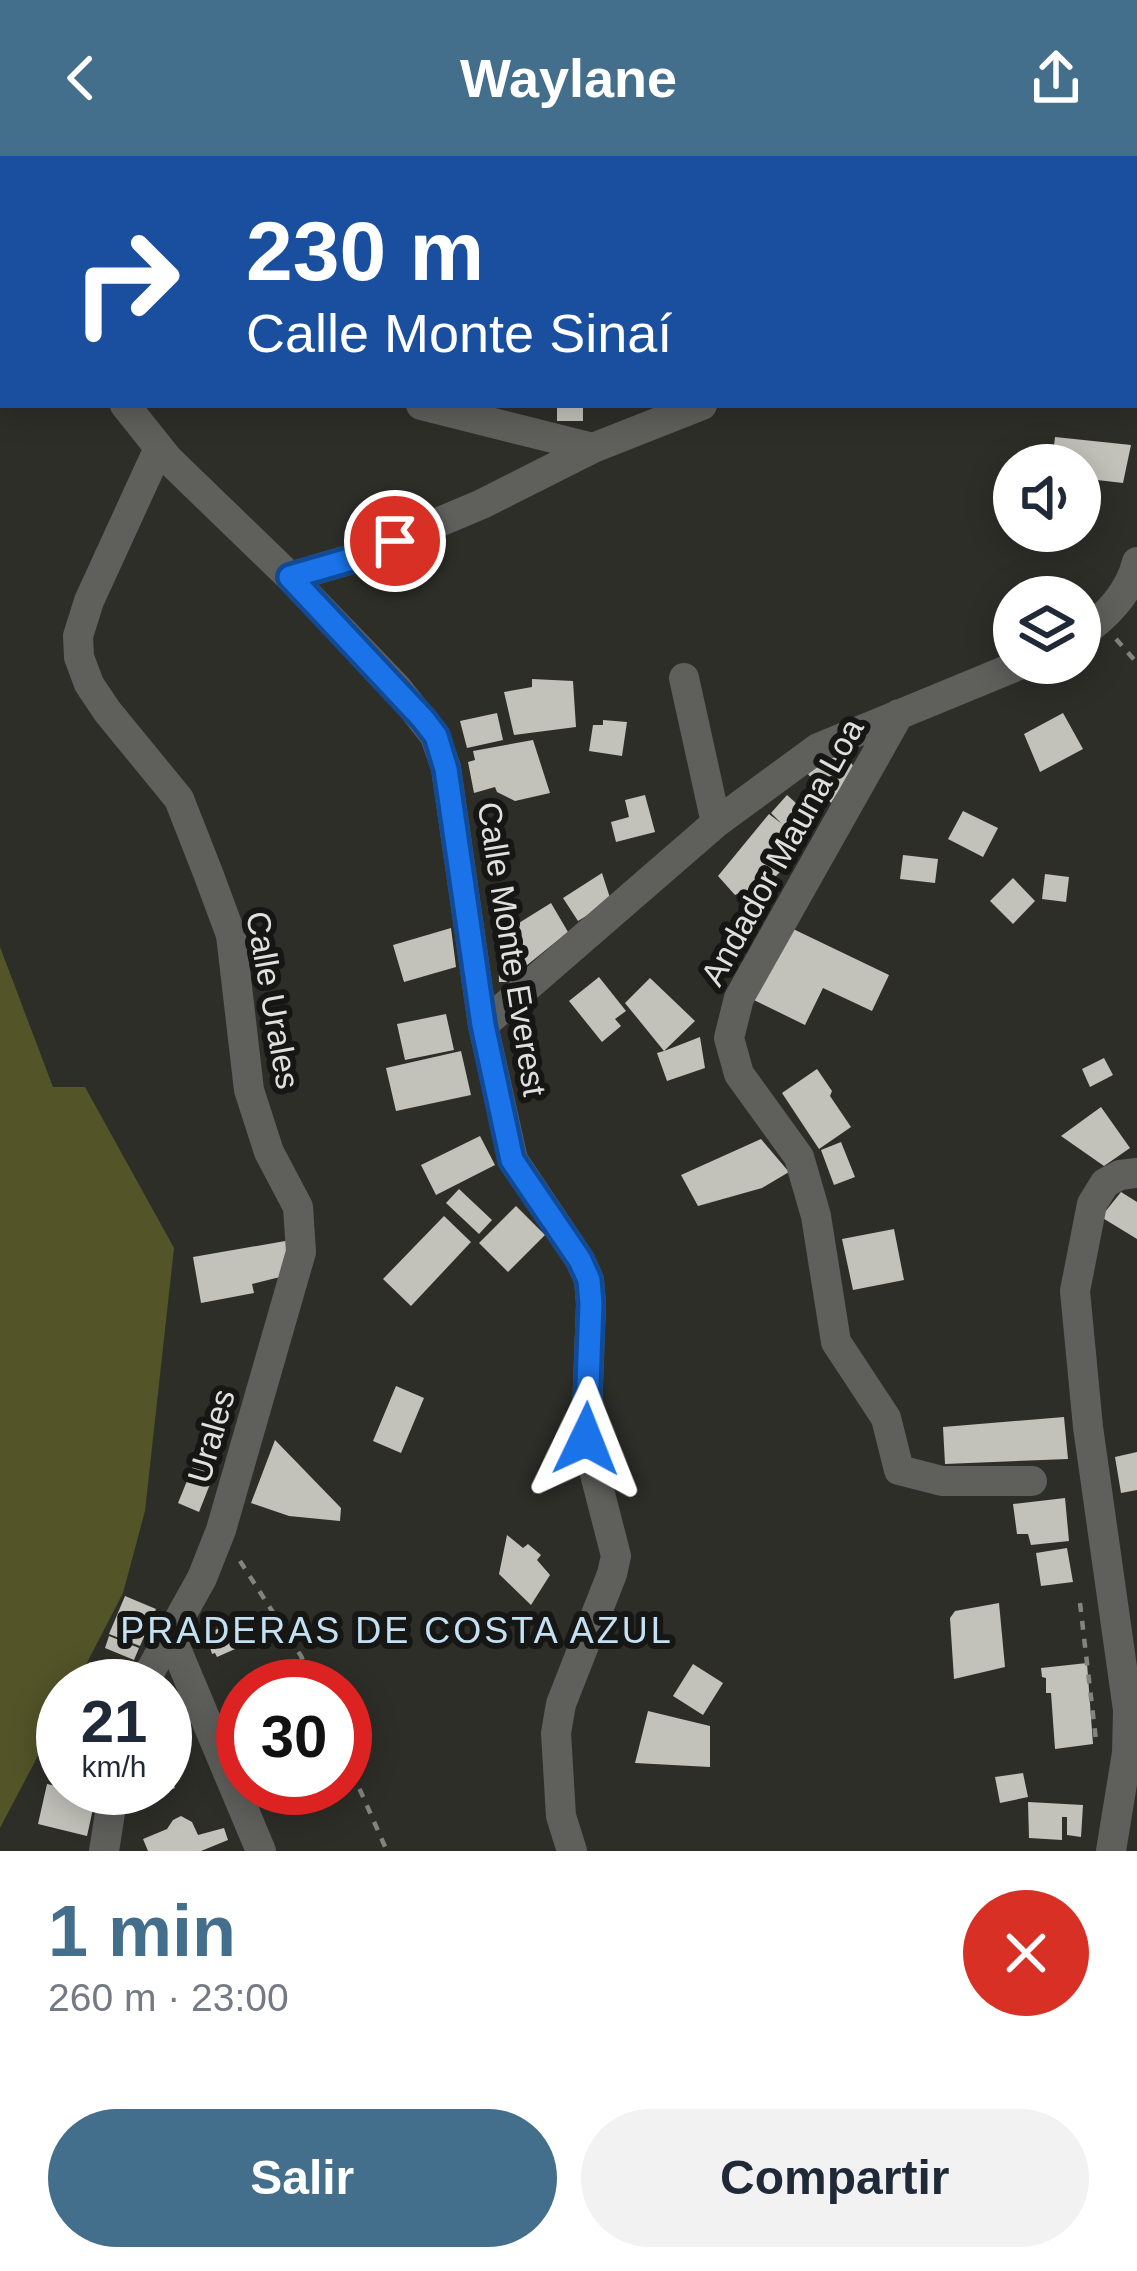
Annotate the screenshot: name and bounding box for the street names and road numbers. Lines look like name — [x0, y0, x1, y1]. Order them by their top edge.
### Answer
street label: Andador Mauna Loa — [693, 712, 871, 992]
street label: Calle Monte Everest — [470, 799, 554, 1099]
street label: Calle Urales — [239, 908, 307, 1092]
street label: Urales — [180, 1385, 242, 1487]

